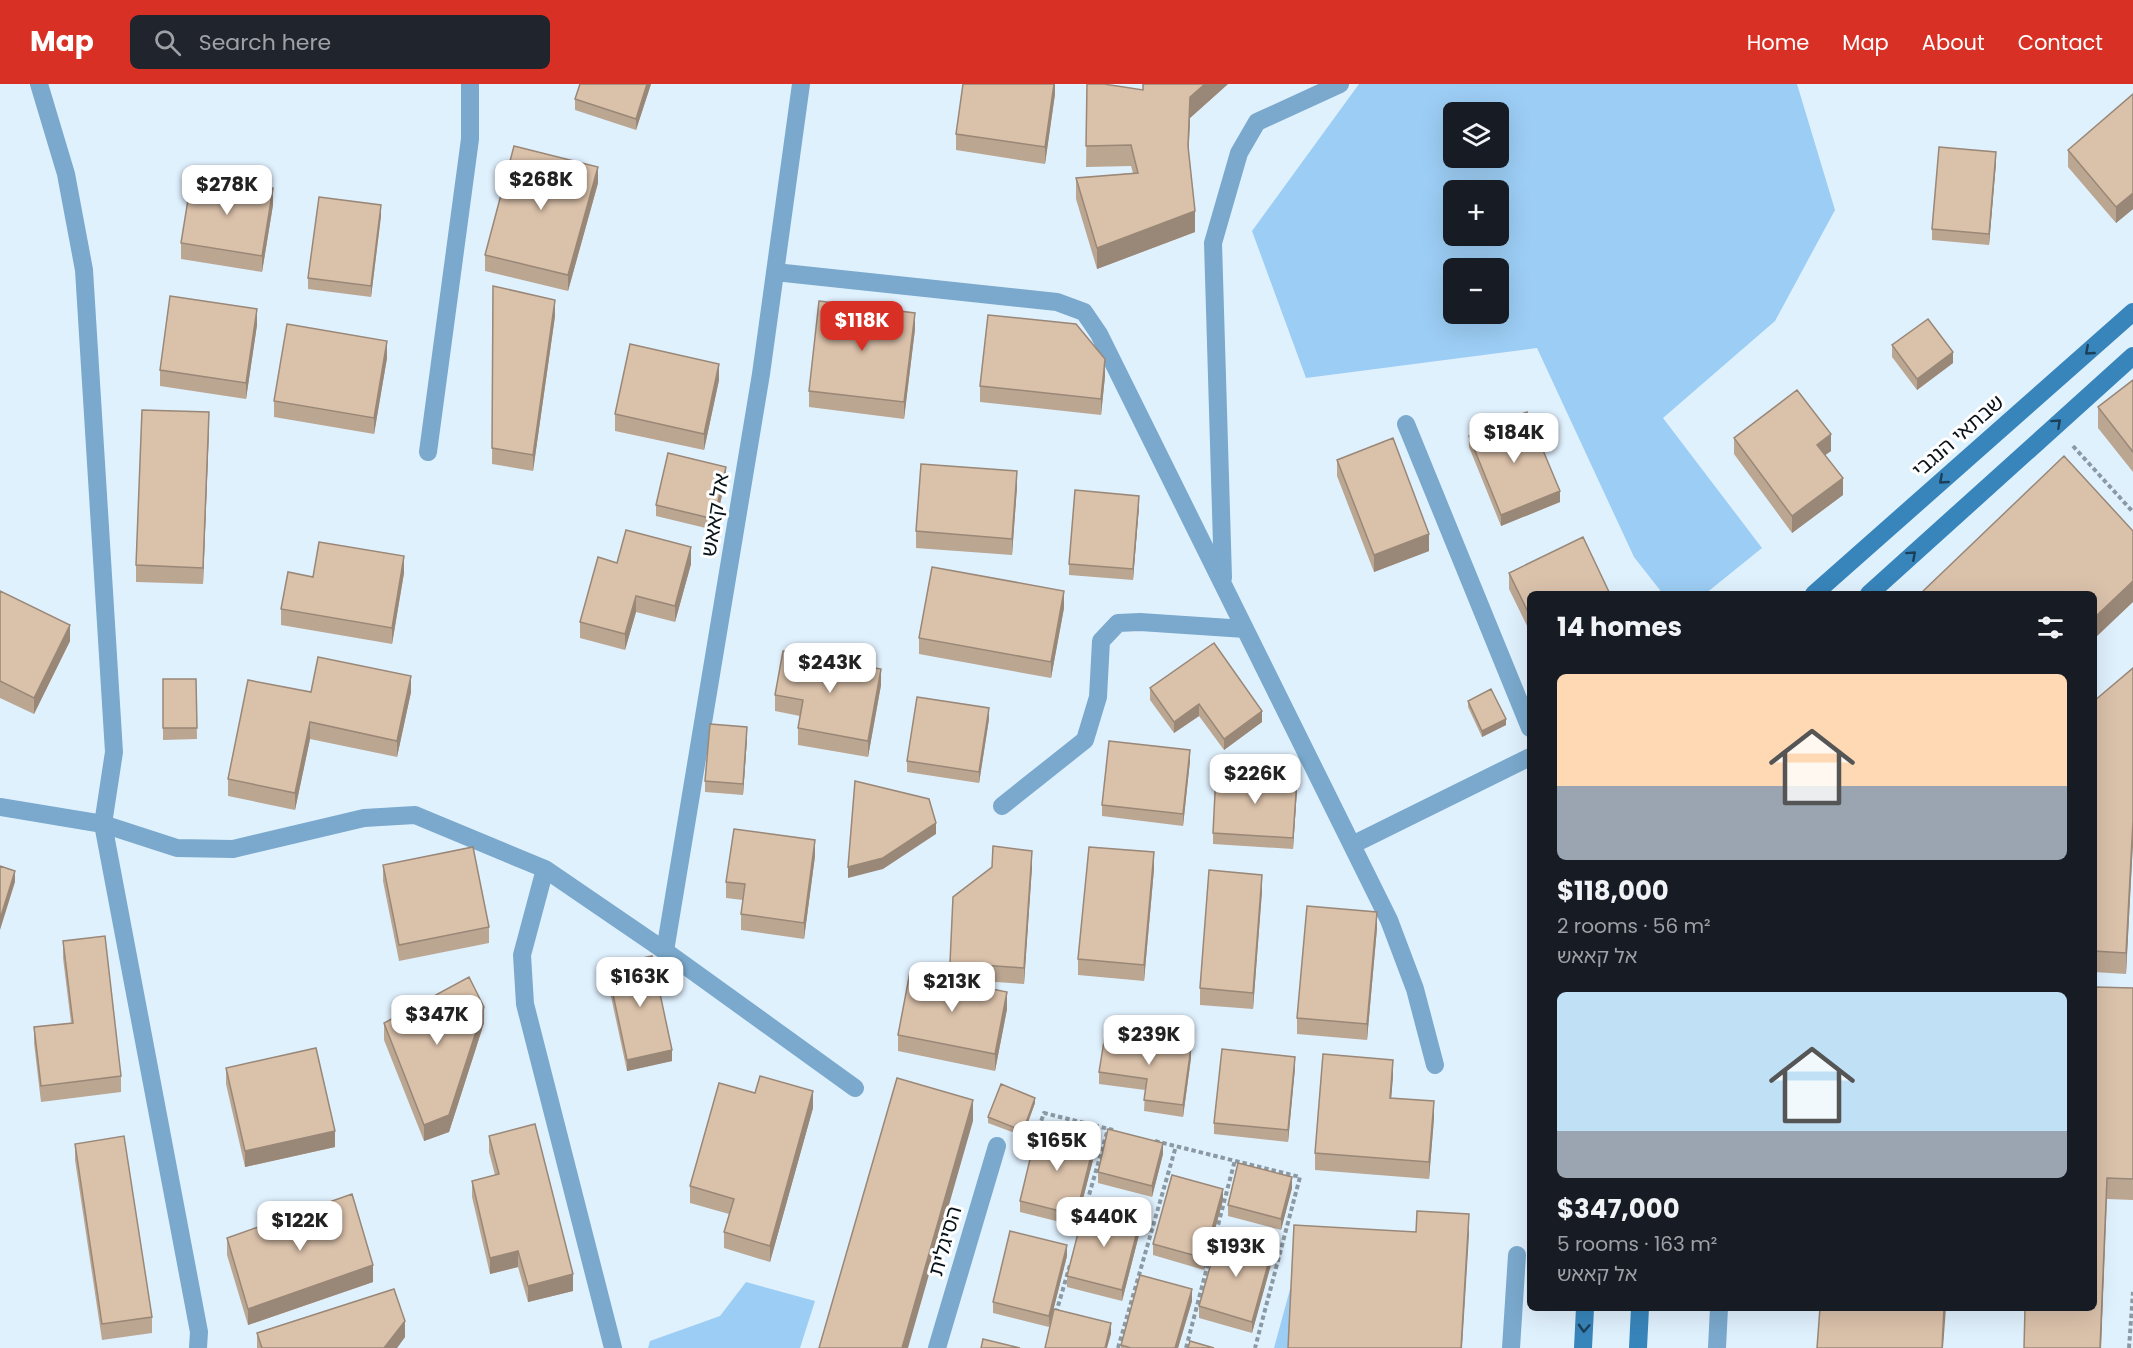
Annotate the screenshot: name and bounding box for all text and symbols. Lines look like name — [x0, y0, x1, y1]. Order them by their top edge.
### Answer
search box — [130, 15, 550, 69]
text: Map — [30, 22, 94, 61]
icon: search — [151, 26, 184, 59]
text: Search here — [199, 27, 331, 58]
text: Home — [1747, 28, 1809, 57]
text: Map — [1842, 28, 1889, 57]
text: About — [1922, 28, 1985, 57]
text: Contact — [2018, 28, 2103, 57]
map controls — [1443, 102, 1509, 324]
button: layers — [1443, 102, 1509, 168]
pin: $268K — [499, 160, 583, 211]
pin: $278K — [185, 165, 269, 216]
text: $268K — [509, 165, 573, 193]
text: $278K — [196, 170, 258, 198]
button: + — [1443, 180, 1509, 246]
button: − — [1443, 258, 1509, 324]
pin: $118K — [820, 301, 904, 352]
text: $118K — [834, 306, 890, 334]
one-way arrow — [2085, 344, 2096, 355]
street label: שבתאי הנגבי — [1905, 388, 2010, 484]
pin: $184K — [1472, 413, 1556, 464]
text: $184K — [1483, 418, 1545, 446]
one-way arrow — [2050, 419, 2060, 430]
street label: אל קאאש — [694, 471, 735, 559]
one-way arrow — [1939, 473, 1950, 484]
one-way arrow — [1905, 551, 1916, 562]
text: 14 homes — [1557, 609, 1682, 645]
icon: filters — [2034, 611, 2067, 644]
pin: $243K — [788, 643, 872, 694]
text: $243K — [798, 648, 862, 676]
icon: home — [1758, 713, 1866, 821]
pin: $226K — [1213, 754, 1297, 805]
text: $226K — [1224, 759, 1286, 787]
text: $118,000 — [1557, 873, 1669, 909]
text: 2 rooms · 56 m² — [1557, 912, 1711, 940]
text: אל קאאש — [1557, 942, 1637, 970]
pin: $163K — [598, 957, 682, 1008]
text: $163K — [610, 962, 670, 990]
pin: $213K — [910, 962, 994, 1013]
text: $213K — [923, 967, 981, 995]
pin: $347K — [395, 995, 479, 1046]
text: $347K — [405, 1000, 469, 1028]
pin: $239K — [1107, 1015, 1191, 1066]
text: $239K — [1118, 1020, 1180, 1048]
icon: home — [1758, 1031, 1866, 1139]
pin: $165K — [1015, 1121, 1099, 1172]
text: $165K — [1027, 1126, 1087, 1154]
text: $347,000 — [1557, 1191, 1680, 1227]
pin: $440K — [1062, 1197, 1146, 1248]
pin: $122K — [258, 1201, 342, 1252]
text: $440K — [1070, 1202, 1138, 1230]
street label: הסיגלית — [921, 1203, 968, 1279]
text: $122K — [271, 1206, 329, 1234]
pin: $193K — [1194, 1227, 1278, 1278]
text: 5 rooms · 163 m² — [1557, 1230, 1717, 1258]
text: $193K — [1206, 1232, 1266, 1260]
text: אל קאאש — [1557, 1260, 1637, 1288]
one-way arrow — [1578, 1324, 1591, 1333]

